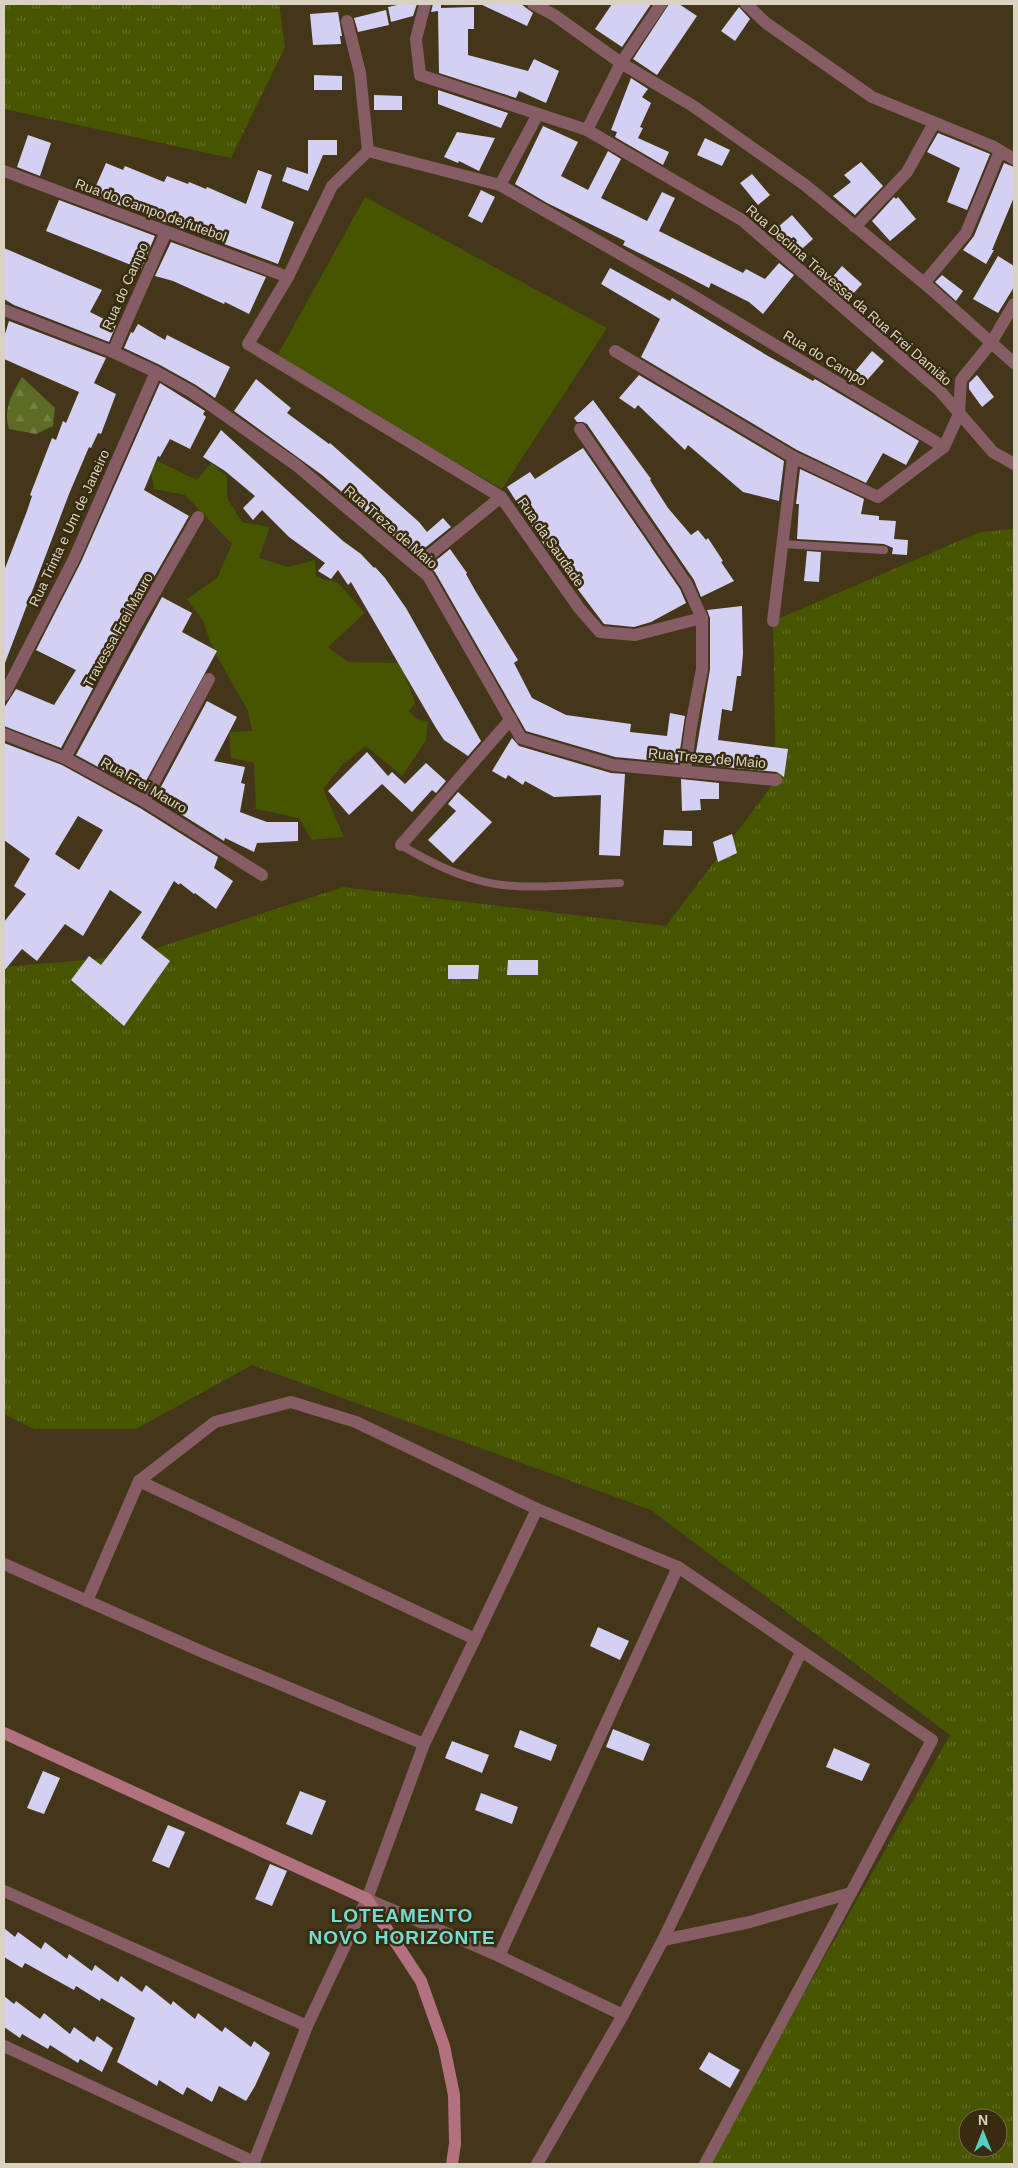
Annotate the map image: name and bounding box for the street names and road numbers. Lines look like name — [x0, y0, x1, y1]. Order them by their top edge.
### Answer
street label: Rua do Campo de futebol — [73, 175, 229, 245]
street label: Rua Decima Travessa da Rua Frei Damião — [743, 201, 955, 389]
street label: Rua do Campo — [99, 240, 152, 332]
street label: Rua do Campo — [781, 327, 870, 389]
street label: Rua Trinta e Um de Janeiro — [26, 447, 113, 609]
street label: Rua Treze de Maio — [341, 482, 441, 572]
street label: Rua da Saudade — [514, 494, 588, 590]
street label: Travessa Frei Mauro — [80, 570, 156, 690]
street label: Rua Treze de Maio — [647, 745, 767, 771]
street label: Rua Frei Mauro — [98, 754, 190, 816]

